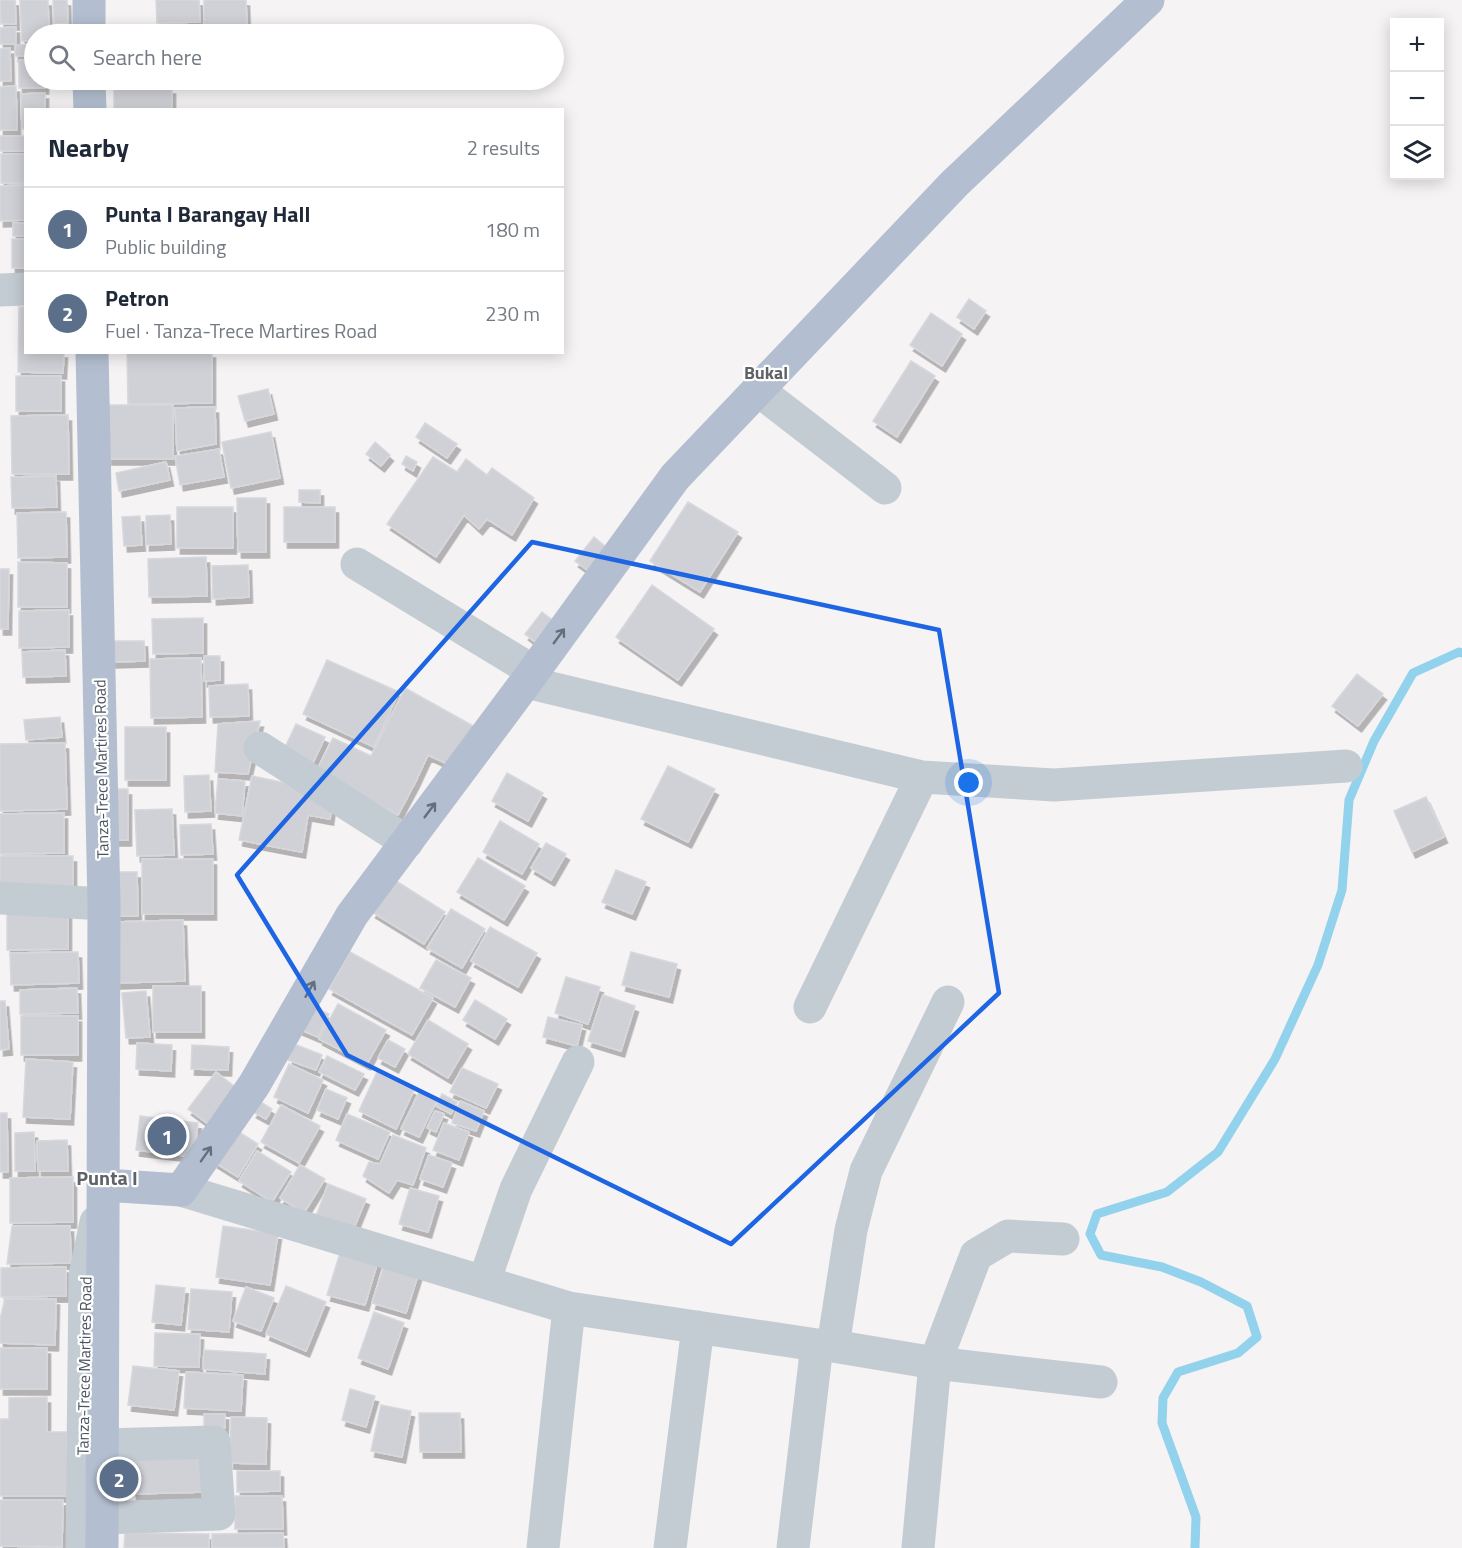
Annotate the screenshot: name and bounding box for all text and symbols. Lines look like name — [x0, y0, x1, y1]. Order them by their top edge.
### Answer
map controls — [1390, 18, 1444, 180]
button: + — [1390, 18, 1444, 72]
search box — [24, 24, 564, 90]
text: Search here — [93, 40, 202, 74]
icon: search — [45, 41, 78, 74]
button: − — [1390, 72, 1444, 126]
button: layers — [1390, 126, 1444, 180]
text: Nearby — [48, 128, 129, 167]
text: 2 results — [467, 132, 540, 163]
text: Punta I Barangay Hall — [105, 197, 310, 231]
text: 1 — [62, 214, 73, 245]
text: 180 m — [485, 214, 540, 245]
text: Public building — [105, 231, 226, 262]
text: Petron — [105, 281, 169, 315]
text: 2 — [62, 298, 73, 329]
text: 230 m — [485, 298, 540, 329]
text: Fuel · Tanza-Trece Martires Road — [105, 315, 377, 346]
district label: Bukal — [744, 359, 788, 386]
one-way arrow — [553, 629, 565, 645]
street label: Tanza-Trece Martires Road — [87, 679, 115, 859]
your location — [954, 768, 983, 797]
one-way arrow — [424, 802, 437, 818]
one-way arrow — [304, 980, 316, 997]
pin: 1 — [148, 1114, 186, 1158]
one-way arrow — [200, 1146, 212, 1162]
district label: Punta I — [76, 1162, 138, 1193]
street label: Tanza-Trece Martires Road — [70, 1276, 98, 1456]
pin: 2 — [100, 1456, 138, 1502]

